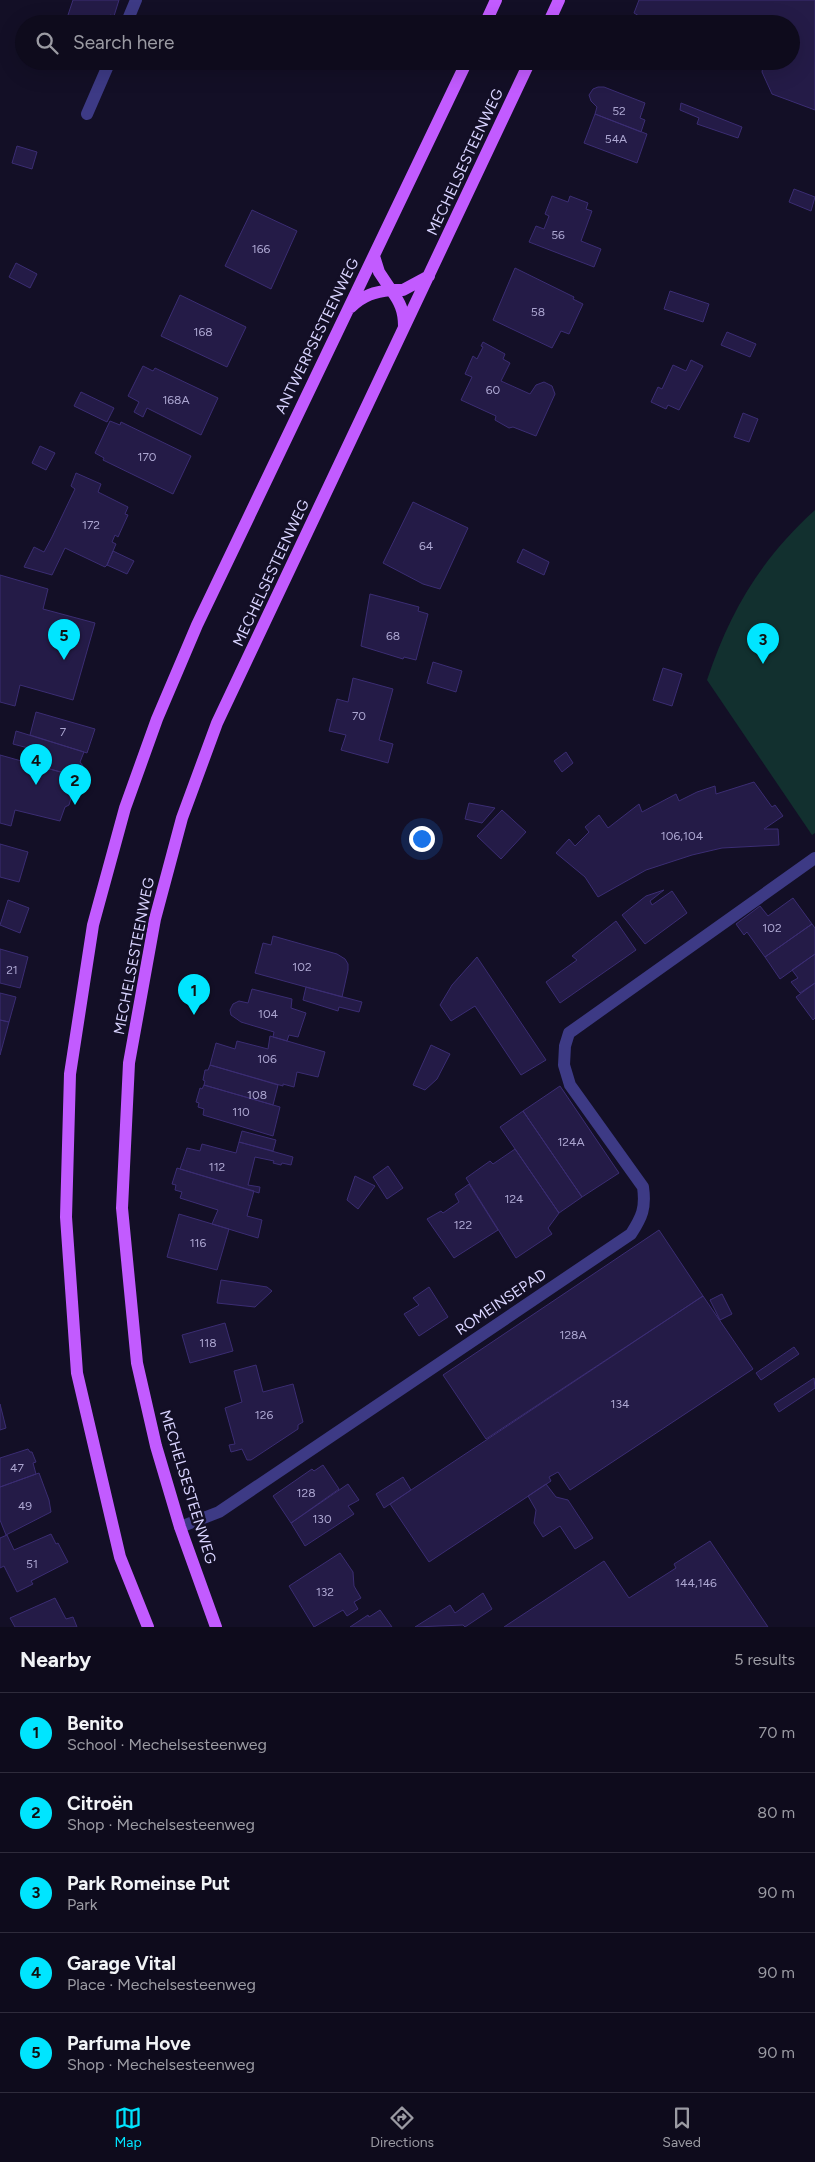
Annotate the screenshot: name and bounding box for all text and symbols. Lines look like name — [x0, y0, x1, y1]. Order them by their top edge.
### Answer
search box — [15, 15, 800, 70]
icon: search — [33, 29, 61, 57]
text: Search here — [73, 31, 175, 54]
street label: MECHELSESTEENWEG — [423, 86, 507, 238]
house number: 52 — [612, 104, 626, 118]
house number: 54A — [605, 132, 627, 146]
house number: 56 — [551, 228, 565, 242]
house number: 166 — [252, 242, 270, 256]
street label: ANTWERPSESTEENWEG — [271, 255, 363, 417]
house number: 58 — [531, 305, 545, 319]
house number: 168 — [193, 325, 213, 339]
house number: 60 — [486, 383, 501, 397]
house number: 168A — [162, 393, 190, 407]
house number: 170 — [137, 450, 157, 464]
street label: MECHELSESTEENWEG — [229, 497, 313, 649]
house number: 172 — [82, 518, 100, 532]
house number: 64 — [419, 539, 434, 553]
pin: 5 — [48, 619, 80, 660]
pin: 3 — [747, 623, 779, 664]
house number: 68 — [386, 629, 400, 643]
house number: 70 — [352, 709, 366, 723]
house number: 7 — [60, 725, 67, 739]
pin: 4 — [20, 744, 52, 785]
pin: 2 — [59, 764, 91, 805]
your location — [409, 826, 435, 852]
house number: 106,104 — [661, 829, 704, 843]
street label: MECHELSESTEENWEG — [110, 876, 158, 1036]
house number: 102 — [762, 921, 782, 935]
house number: 102 — [292, 960, 312, 974]
house number: 21 — [6, 963, 18, 977]
pin: 1 — [178, 974, 210, 1015]
house number: 104 — [258, 1007, 279, 1021]
house number: 106 — [257, 1052, 277, 1066]
house number: 108 — [247, 1088, 267, 1102]
house number: 110 — [232, 1105, 250, 1119]
house number: 124A — [557, 1135, 585, 1149]
house number: 112 — [209, 1160, 225, 1174]
house number: 124 — [504, 1192, 524, 1206]
house number: 122 — [454, 1218, 472, 1232]
house number: 116 — [190, 1236, 207, 1250]
street label: ROMEINSEPAD — [452, 1265, 550, 1339]
house number: 128A — [559, 1328, 587, 1342]
house number: 118 — [199, 1336, 217, 1350]
house number: 134 — [611, 1397, 630, 1411]
street label: MECHELSESTEENWEG — [156, 1408, 220, 1566]
house number: 126 — [255, 1408, 273, 1422]
house number: 47 — [10, 1461, 24, 1475]
house number: 128 — [296, 1486, 316, 1500]
house number: 49 — [18, 1499, 32, 1513]
house number: 130 — [312, 1512, 332, 1526]
house number: 51 — [26, 1557, 38, 1571]
house number: 144,146 — [675, 1576, 717, 1590]
house number: 132 — [316, 1585, 334, 1599]
text: Nearby — [20, 1647, 91, 1672]
text: 5 results — [734, 1650, 795, 1669]
text: Benito — [67, 1712, 123, 1735]
text: 1 — [33, 1723, 39, 1742]
text: 70 m — [759, 1723, 795, 1742]
text: School · Mechelsesteenweg — [67, 1735, 267, 1754]
text: Citroën — [67, 1792, 133, 1815]
text: 2 — [31, 1803, 41, 1822]
text: 80 m — [757, 1803, 795, 1822]
text: Shop · Mechelsesteenweg — [67, 1815, 255, 1834]
text: Park Romeinse Put — [67, 1872, 230, 1895]
text: 3 — [32, 1883, 40, 1902]
text: 90 m — [758, 1883, 795, 1902]
text: Park — [67, 1895, 97, 1914]
text: Garage Vital — [67, 1952, 176, 1975]
text: 4 — [31, 1963, 41, 1982]
text: 90 m — [758, 1963, 795, 1982]
text: Place · Mechelsesteenweg — [67, 1975, 256, 1994]
text: Parfuma Hove — [67, 2032, 191, 2055]
text: 5 — [31, 2043, 41, 2062]
text: 90 m — [758, 2043, 795, 2062]
text: Shop · Mechelsesteenweg — [67, 2055, 255, 2074]
tab: Map — [114, 2104, 142, 2151]
tab: Directions — [370, 2104, 434, 2151]
tab: Saved — [662, 2104, 701, 2151]

